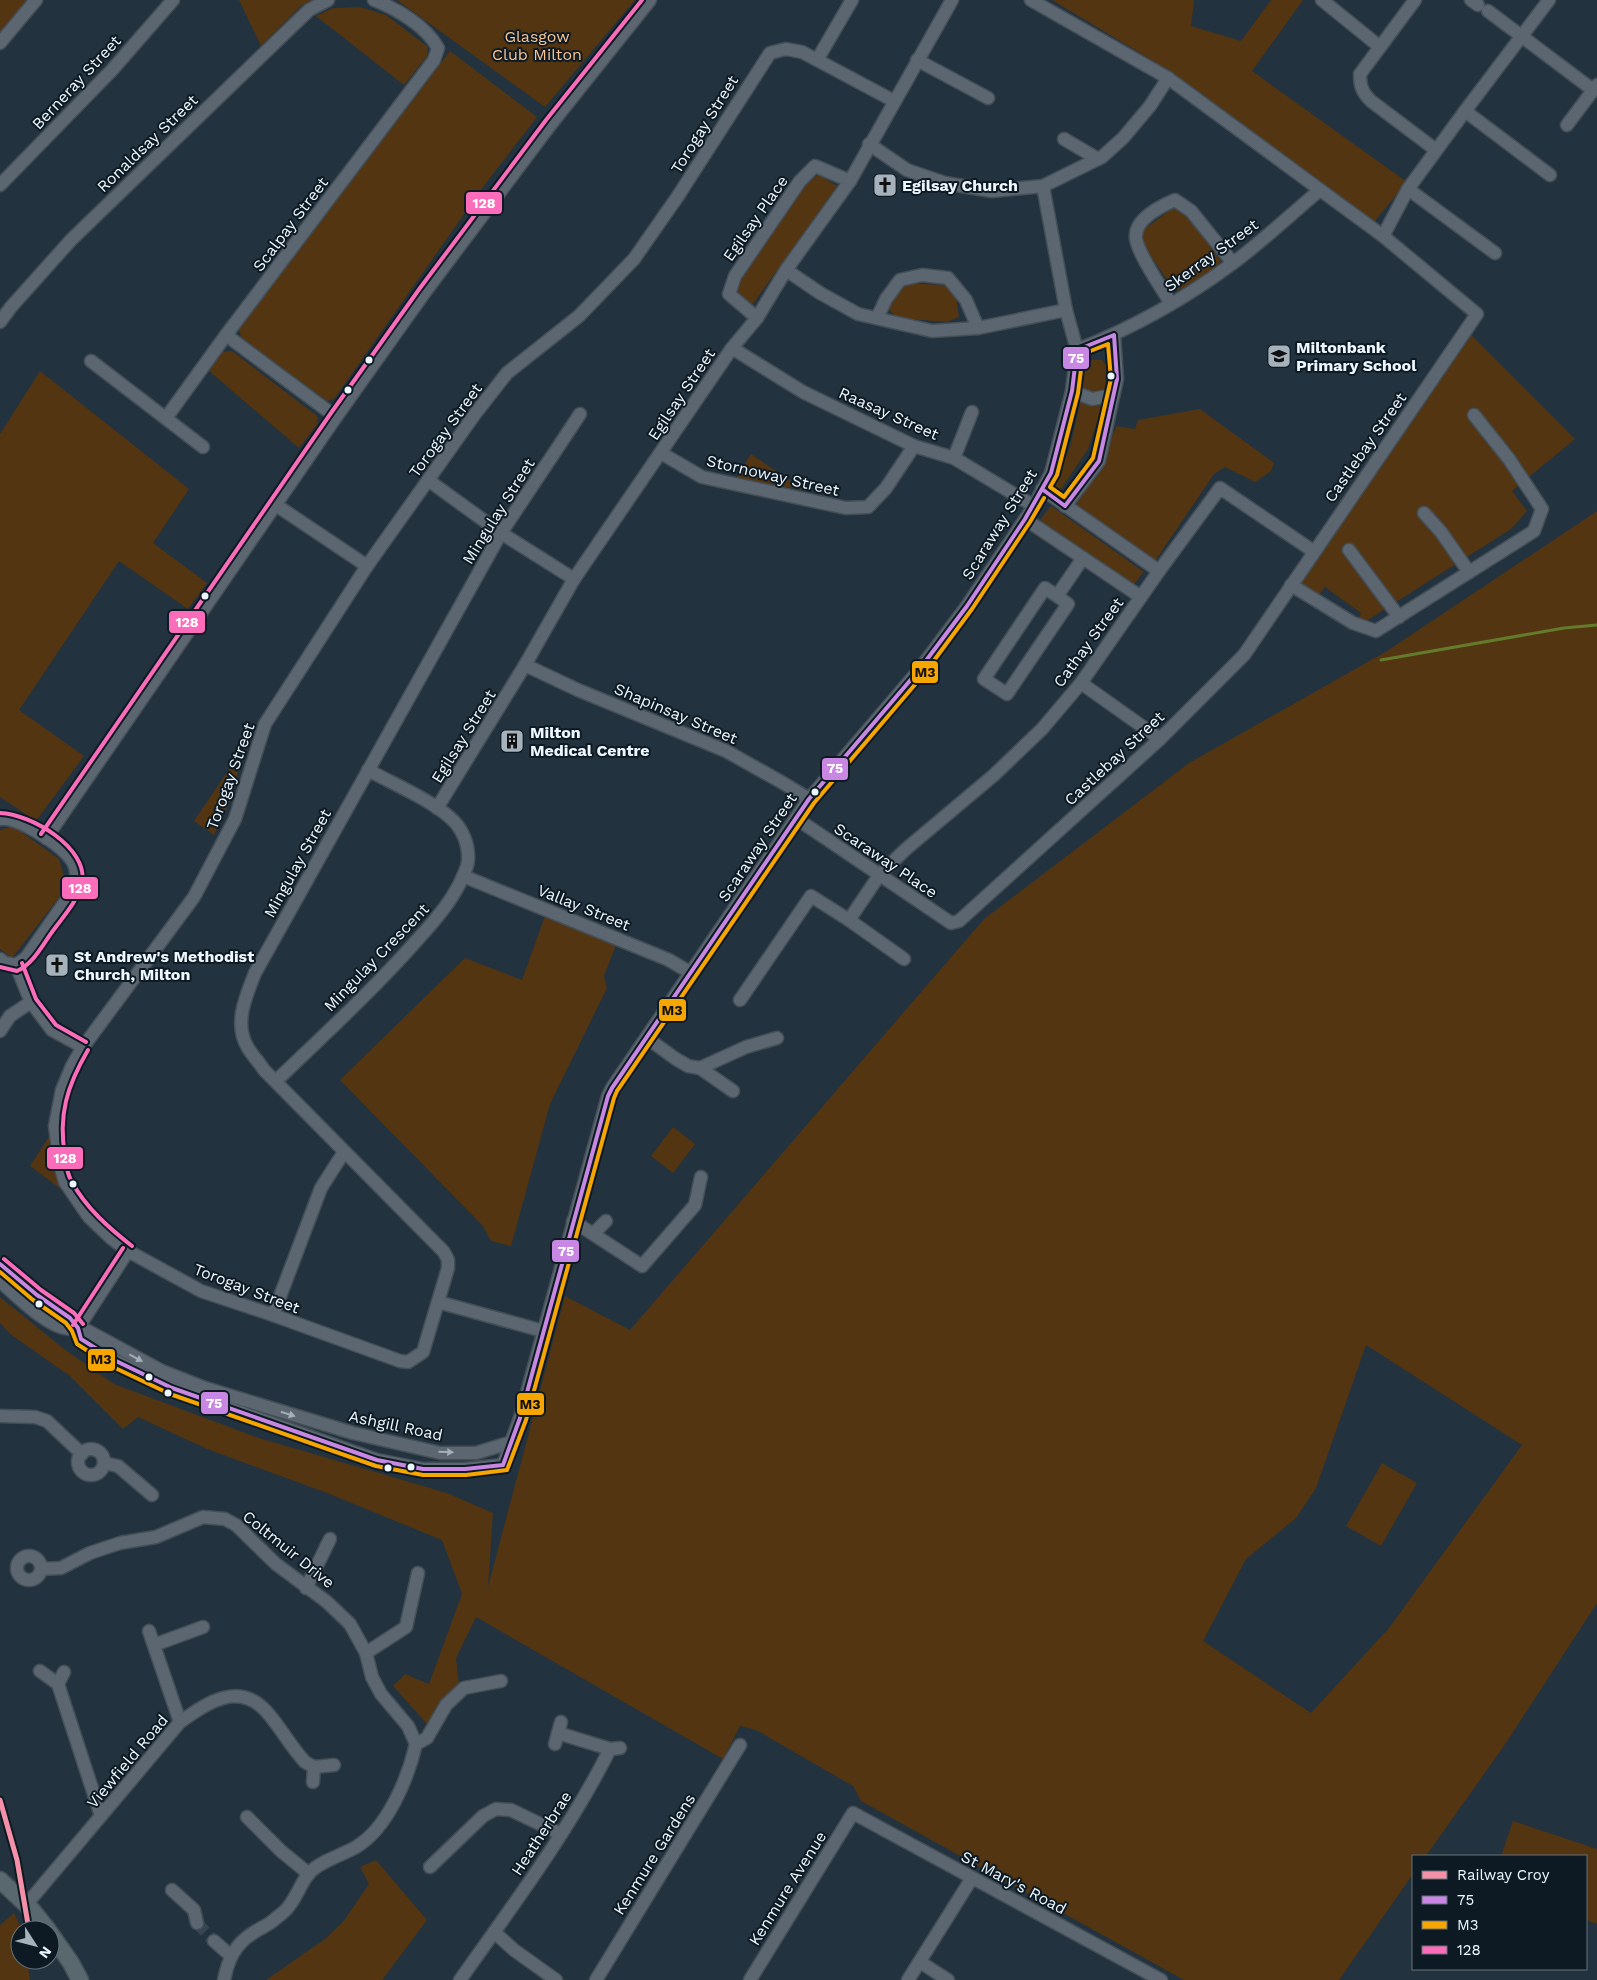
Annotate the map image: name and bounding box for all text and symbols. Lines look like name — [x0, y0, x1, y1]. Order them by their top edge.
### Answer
park label: Glasgow Club Milton — [492, 27, 582, 64]
street label: Berneray Street — [28, 31, 125, 133]
street label: Torogay Street — [667, 72, 742, 177]
street label: Ronaldsay Street — [93, 90, 202, 196]
street label: Egilsay Place — [719, 172, 792, 265]
church icon: Egilsay Church — [872, 172, 898, 198]
street label: Scalpay Street — [249, 173, 332, 275]
place label: Egilsay Church — [902, 176, 1018, 195]
line badge: 128 — [465, 191, 503, 215]
text: 128 — [472, 195, 496, 211]
street label: Skerray Street — [1161, 215, 1262, 296]
place label: Miltonbank Primary School — [1296, 338, 1417, 375]
school or university icon: Miltonbank Primary School — [1266, 343, 1292, 369]
street label: Egilsay Street — [644, 345, 719, 444]
line badge: 75 — [1062, 346, 1090, 370]
text: 75 — [1068, 350, 1084, 366]
unlabelled marker — [364, 355, 374, 365]
unlabelled marker — [1106, 371, 1116, 381]
street label: Torogay Street — [405, 379, 486, 481]
street label: Raasay Street — [836, 383, 942, 444]
unlabelled marker — [343, 385, 353, 395]
street label: Castlebay Street — [1321, 389, 1410, 506]
street label: Stornoway Street — [705, 451, 841, 500]
street label: Mingulay Street — [458, 455, 539, 568]
street label: Scaraway Street — [958, 465, 1041, 583]
unlabelled marker — [200, 591, 210, 601]
street label: Cathay Street — [1049, 593, 1128, 691]
line badge: 128 — [168, 610, 206, 634]
text: 128 — [175, 614, 199, 630]
line badge: M3 — [911, 660, 939, 684]
text: M3 — [914, 664, 936, 680]
street label: Shapinsay Street — [611, 679, 740, 748]
street label: Egilsay Street — [427, 686, 500, 786]
street label: Castlebay Street — [1061, 707, 1168, 809]
street label: Torogay Street — [202, 720, 259, 832]
place label: Milton Medical Centre — [530, 723, 649, 760]
building icon: Milton Medical Centre — [499, 728, 525, 754]
line badge: 75 — [821, 757, 849, 781]
text: 75 — [827, 760, 843, 776]
unlabelled marker — [810, 787, 820, 797]
street label: Scaraway Street — [714, 789, 801, 905]
street label: Mingulay Street — [260, 805, 335, 921]
street label: Scaraway Place — [830, 819, 941, 902]
line badge: 128 — [61, 876, 99, 900]
text: 128 — [68, 880, 92, 896]
street label: Vallay Street — [535, 880, 633, 935]
street label: Mingulay Crescent — [320, 899, 433, 1015]
place label: St Andrew's Methodist Church, Milton — [74, 947, 254, 984]
church icon: St Andrew's Methodist Church, Milton — [44, 952, 70, 978]
line badge: M3 — [658, 998, 687, 1022]
text: M3 — [661, 1002, 683, 1018]
line badge: 128 — [46, 1146, 84, 1170]
text: 128 — [53, 1150, 77, 1166]
unlabelled marker — [68, 1179, 78, 1189]
line badge: 75 — [551, 1239, 580, 1263]
text: 75 — [558, 1243, 574, 1259]
street label: Torogay Street — [191, 1260, 303, 1318]
unlabelled marker — [34, 1299, 44, 1309]
line badge: M3 — [87, 1348, 116, 1372]
text: M3 — [90, 1351, 112, 1367]
one-way arrow — [130, 1353, 143, 1362]
unlabelled marker — [144, 1372, 154, 1382]
unlabelled marker — [163, 1388, 173, 1398]
line badge: 75 — [200, 1391, 229, 1415]
line badge: M3 — [516, 1392, 545, 1416]
text: 75 — [206, 1395, 222, 1411]
text: M3 — [519, 1396, 541, 1412]
street label: Ashgill Road — [347, 1406, 445, 1445]
one-way arrow — [281, 1411, 296, 1419]
one-way arrow — [438, 1449, 454, 1457]
unlabelled marker — [406, 1462, 416, 1472]
unlabelled marker — [383, 1463, 393, 1473]
street label: Coltmuir Drive — [239, 1507, 338, 1592]
street label: Viewfield Road — [83, 1711, 172, 1812]
street label: Heatherbrae — [507, 1788, 576, 1879]
street label: Kenmure Gardens — [609, 1790, 699, 1918]
street label: Kenmure Avenue — [745, 1828, 830, 1949]
street label: St Mary's Road — [958, 1847, 1070, 1918]
legend — [1412, 1855, 1587, 1970]
text: Railway Croy — [1457, 1866, 1550, 1884]
text: 75 — [1457, 1891, 1474, 1909]
text: M3 — [1457, 1916, 1479, 1934]
north arrow — [10, 1920, 60, 1970]
text: 128 — [1457, 1941, 1481, 1959]
text: N — [36, 1944, 55, 1962]

